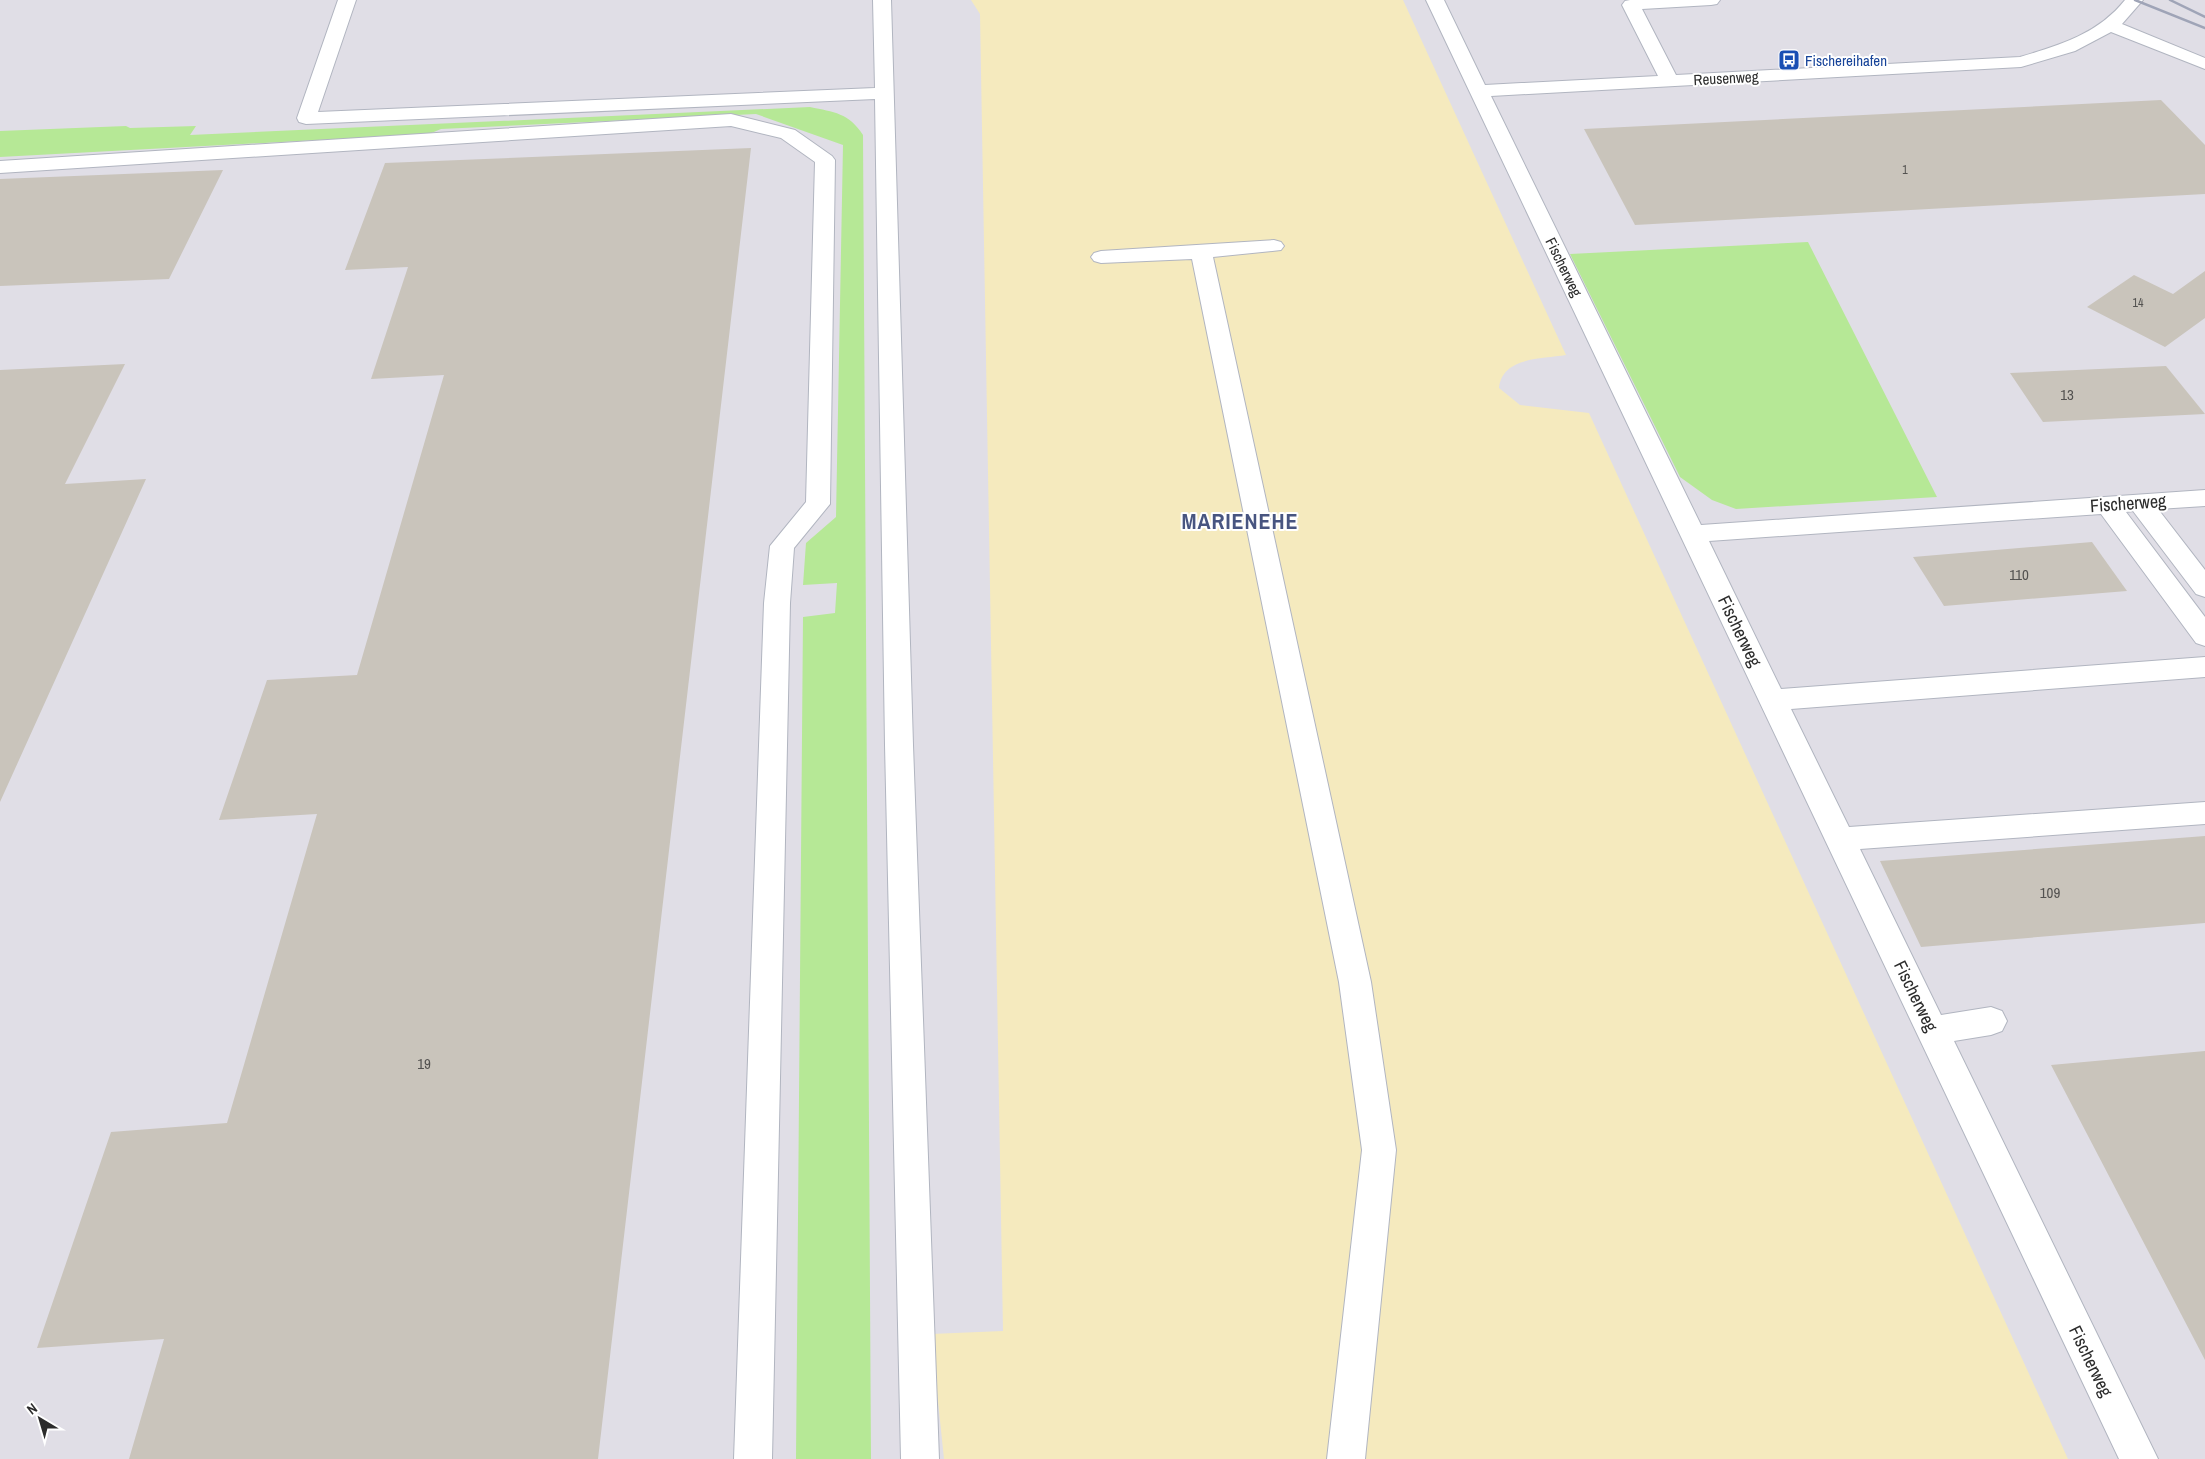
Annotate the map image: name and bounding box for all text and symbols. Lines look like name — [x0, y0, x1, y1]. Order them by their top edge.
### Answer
bus stop icon: Fischereihafen — [1777, 48, 1801, 72]
place label: Fischereihafen — [1805, 50, 1887, 71]
street label: Reusenweg — [1693, 66, 1759, 90]
house number: 1 — [1902, 162, 1908, 178]
street label: Fischerweg — [1541, 234, 1587, 300]
house number: 14 — [2133, 295, 2144, 311]
house number: 13 — [2060, 384, 2074, 405]
street label: Fischerweg — [2089, 488, 2168, 518]
district label: MARIENEHE — [1181, 506, 1299, 536]
house number: 110 — [2009, 564, 2029, 585]
street label: Fischerweg — [1712, 591, 1768, 671]
house number: 109 — [2040, 882, 2060, 903]
street label: Fischerweg — [1888, 956, 1944, 1036]
house number: 19 — [417, 1053, 431, 1074]
street label: Fischerweg — [2063, 1321, 2119, 1401]
north arrow — [15, 1394, 65, 1444]
text: N — [23, 1399, 41, 1418]

